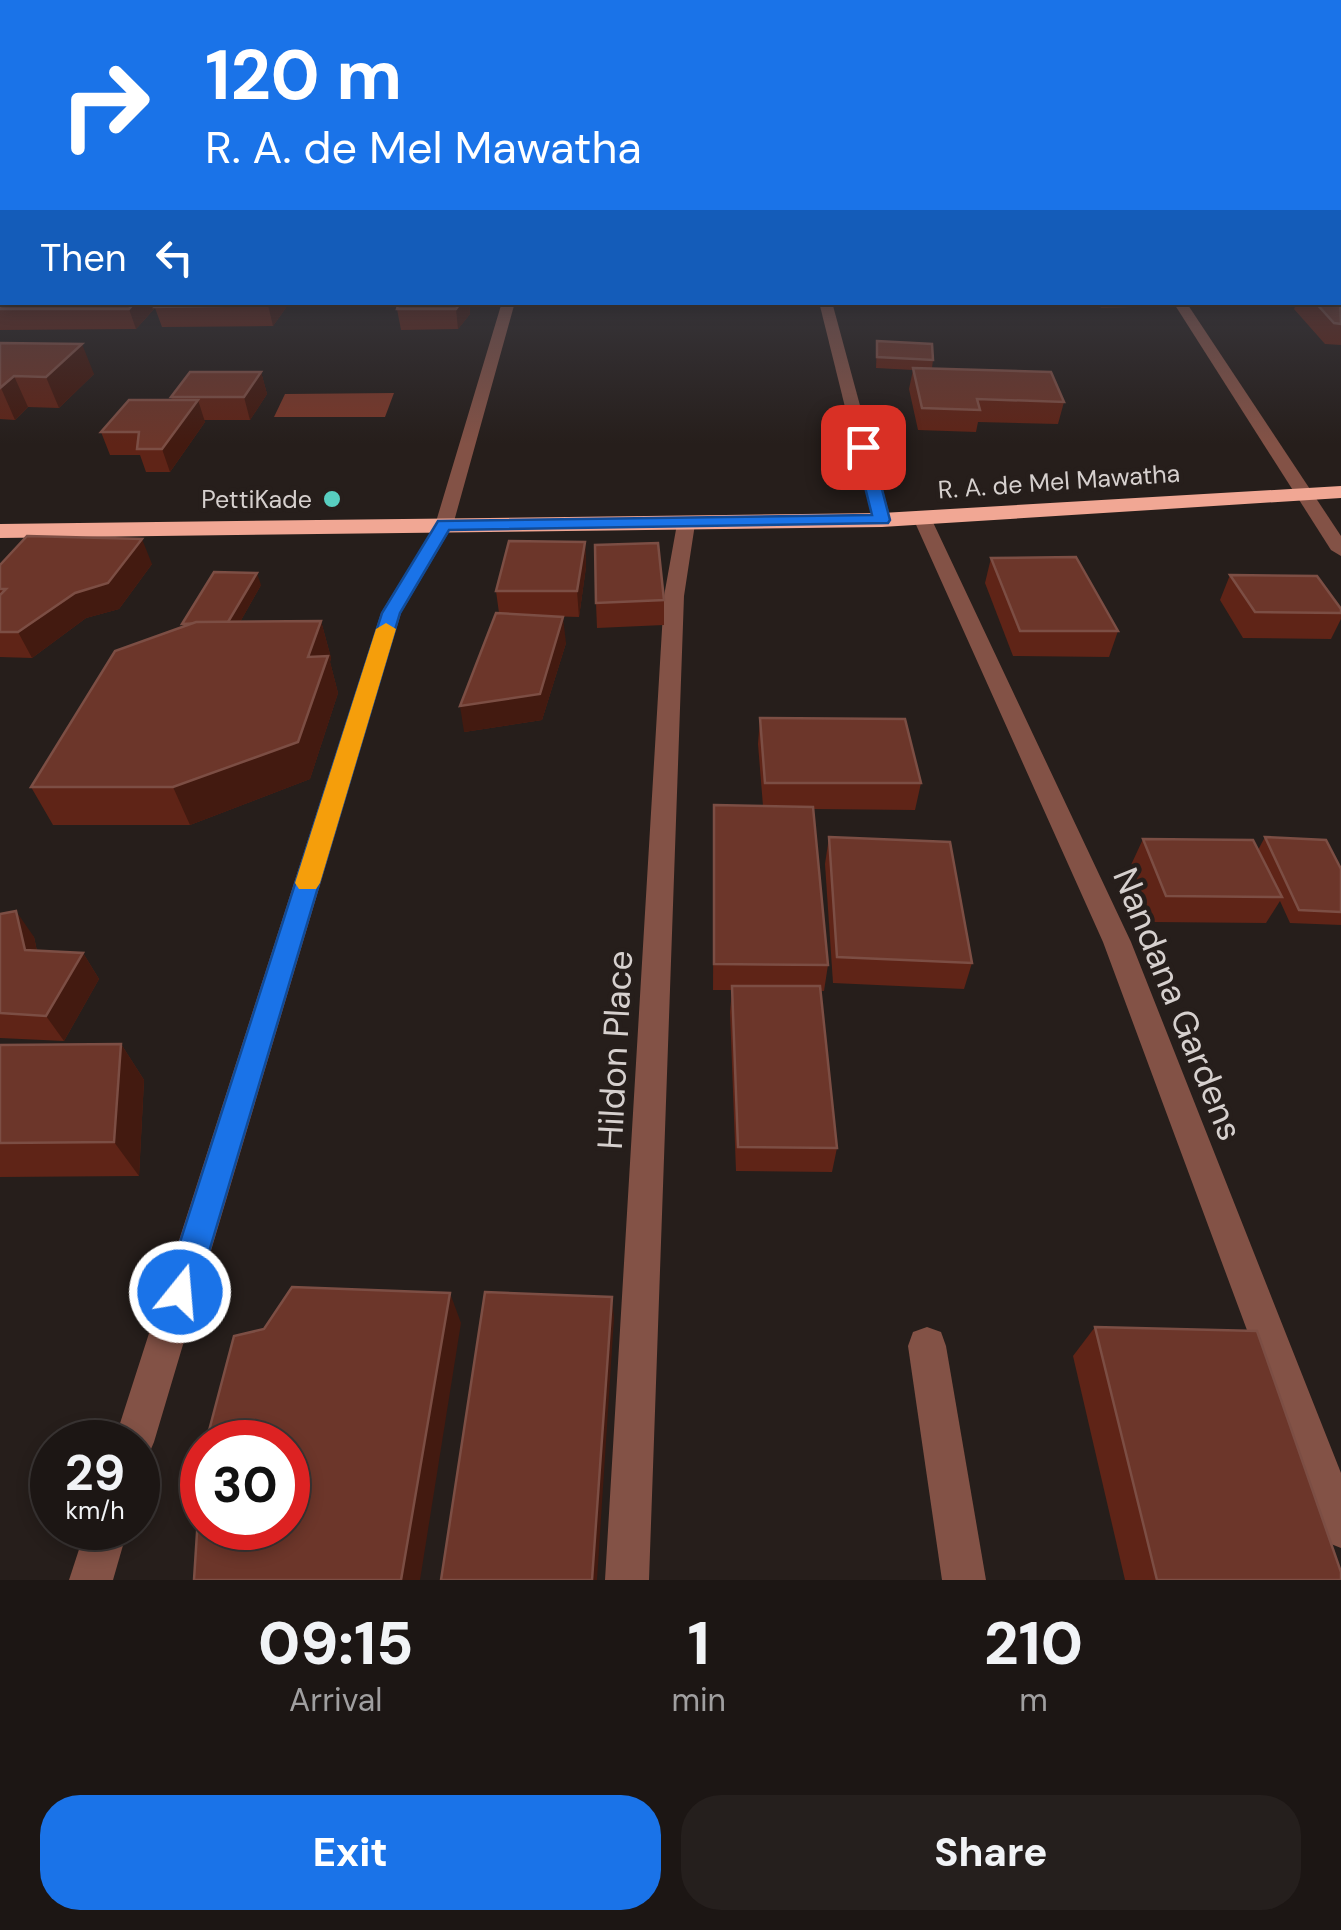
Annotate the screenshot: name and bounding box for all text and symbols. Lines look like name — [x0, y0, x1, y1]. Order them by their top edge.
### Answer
text: 120 m — [205, 30, 402, 121]
icon: right — [40, 40, 170, 170]
text: R. A. de Mel Mawatha — [205, 118, 642, 177]
icon: left — [147, 230, 202, 285]
text: Then — [40, 233, 127, 283]
pin — [821, 405, 906, 490]
icon: arrive — [836, 420, 891, 475]
street label: R. A. de Mel Mawatha — [937, 457, 1181, 506]
place label: PettiKade — [201, 483, 312, 516]
marker: PettiKade — [321, 488, 343, 510]
street label: Nandana Gardens — [1102, 861, 1254, 1147]
street label: Hildon Place — [587, 949, 643, 1151]
position arrow — [128, 1240, 232, 1344]
speed limit sign: 30 — [180, 1420, 310, 1550]
text: 29 — [65, 1440, 125, 1506]
text: km/h — [65, 1494, 125, 1527]
text: 09:15 — [258, 1604, 414, 1683]
text: 1 — [688, 1604, 710, 1683]
text: 210 — [984, 1604, 1083, 1683]
text: Arrival — [289, 1679, 382, 1721]
text: min — [671, 1679, 726, 1721]
text: m — [1019, 1679, 1048, 1721]
button: Exit — [40, 1795, 661, 1910]
button: Share — [681, 1795, 1301, 1910]

